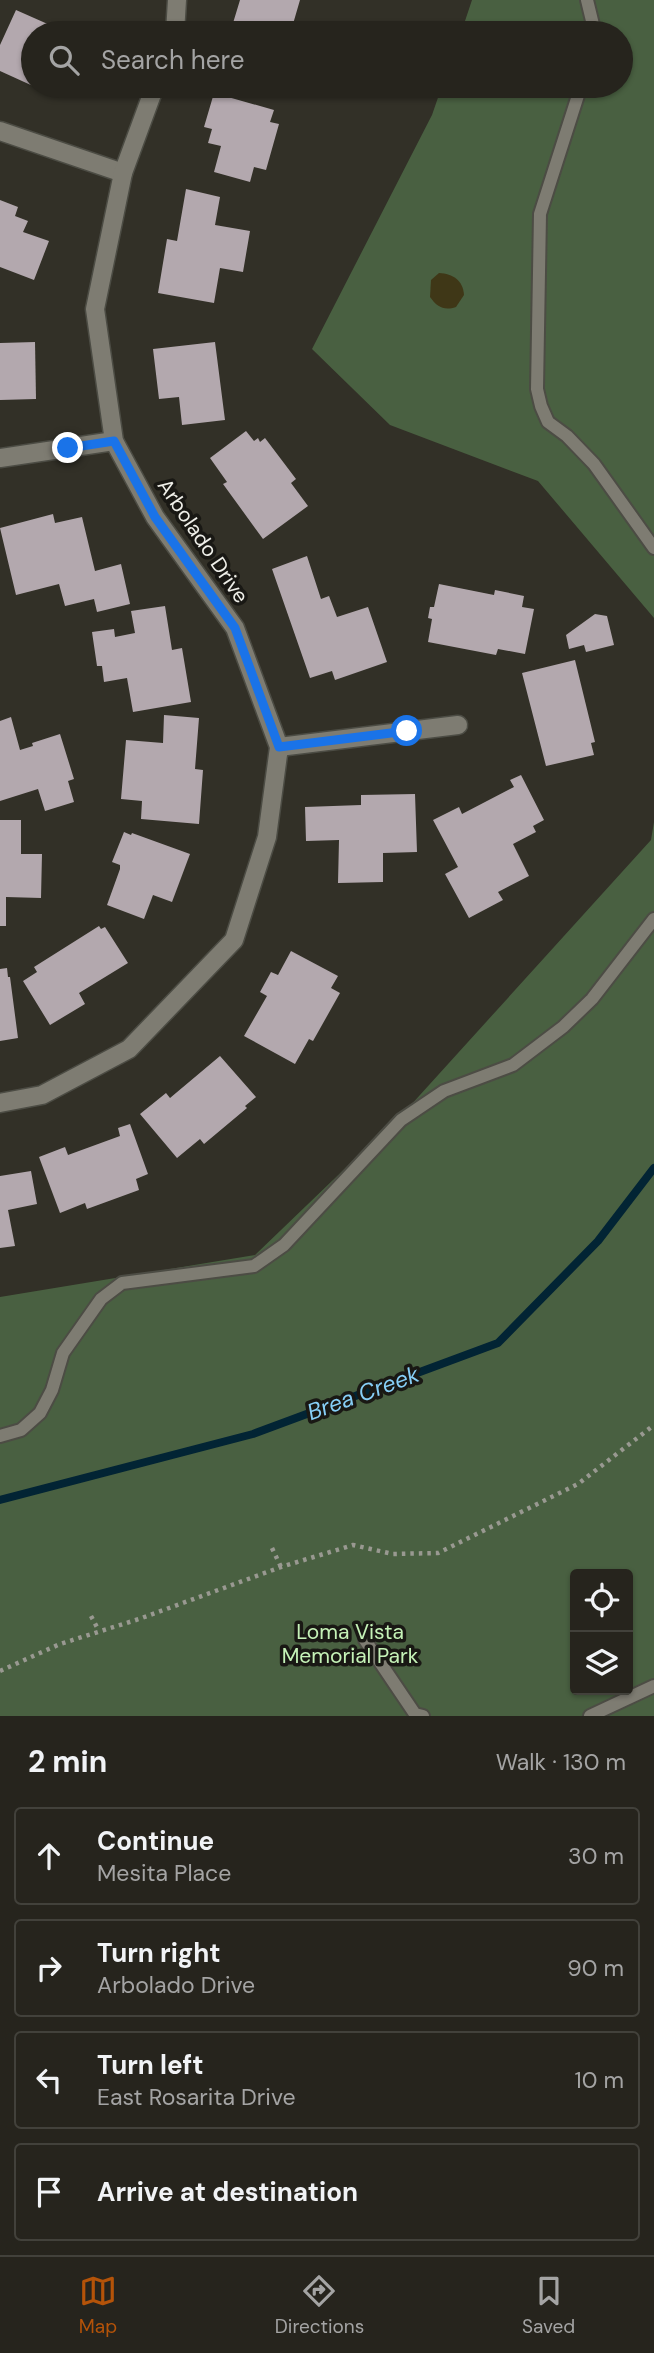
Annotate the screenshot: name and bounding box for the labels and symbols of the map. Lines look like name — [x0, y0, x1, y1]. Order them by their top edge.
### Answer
route end — [52, 432, 83, 463]
street label: Arbolado Drive — [151, 473, 255, 609]
route start — [391, 715, 422, 746]
water label: Brea Creek — [303, 1359, 423, 1427]
park label: Loma Vista Memorial Park — [282, 1618, 419, 1670]

